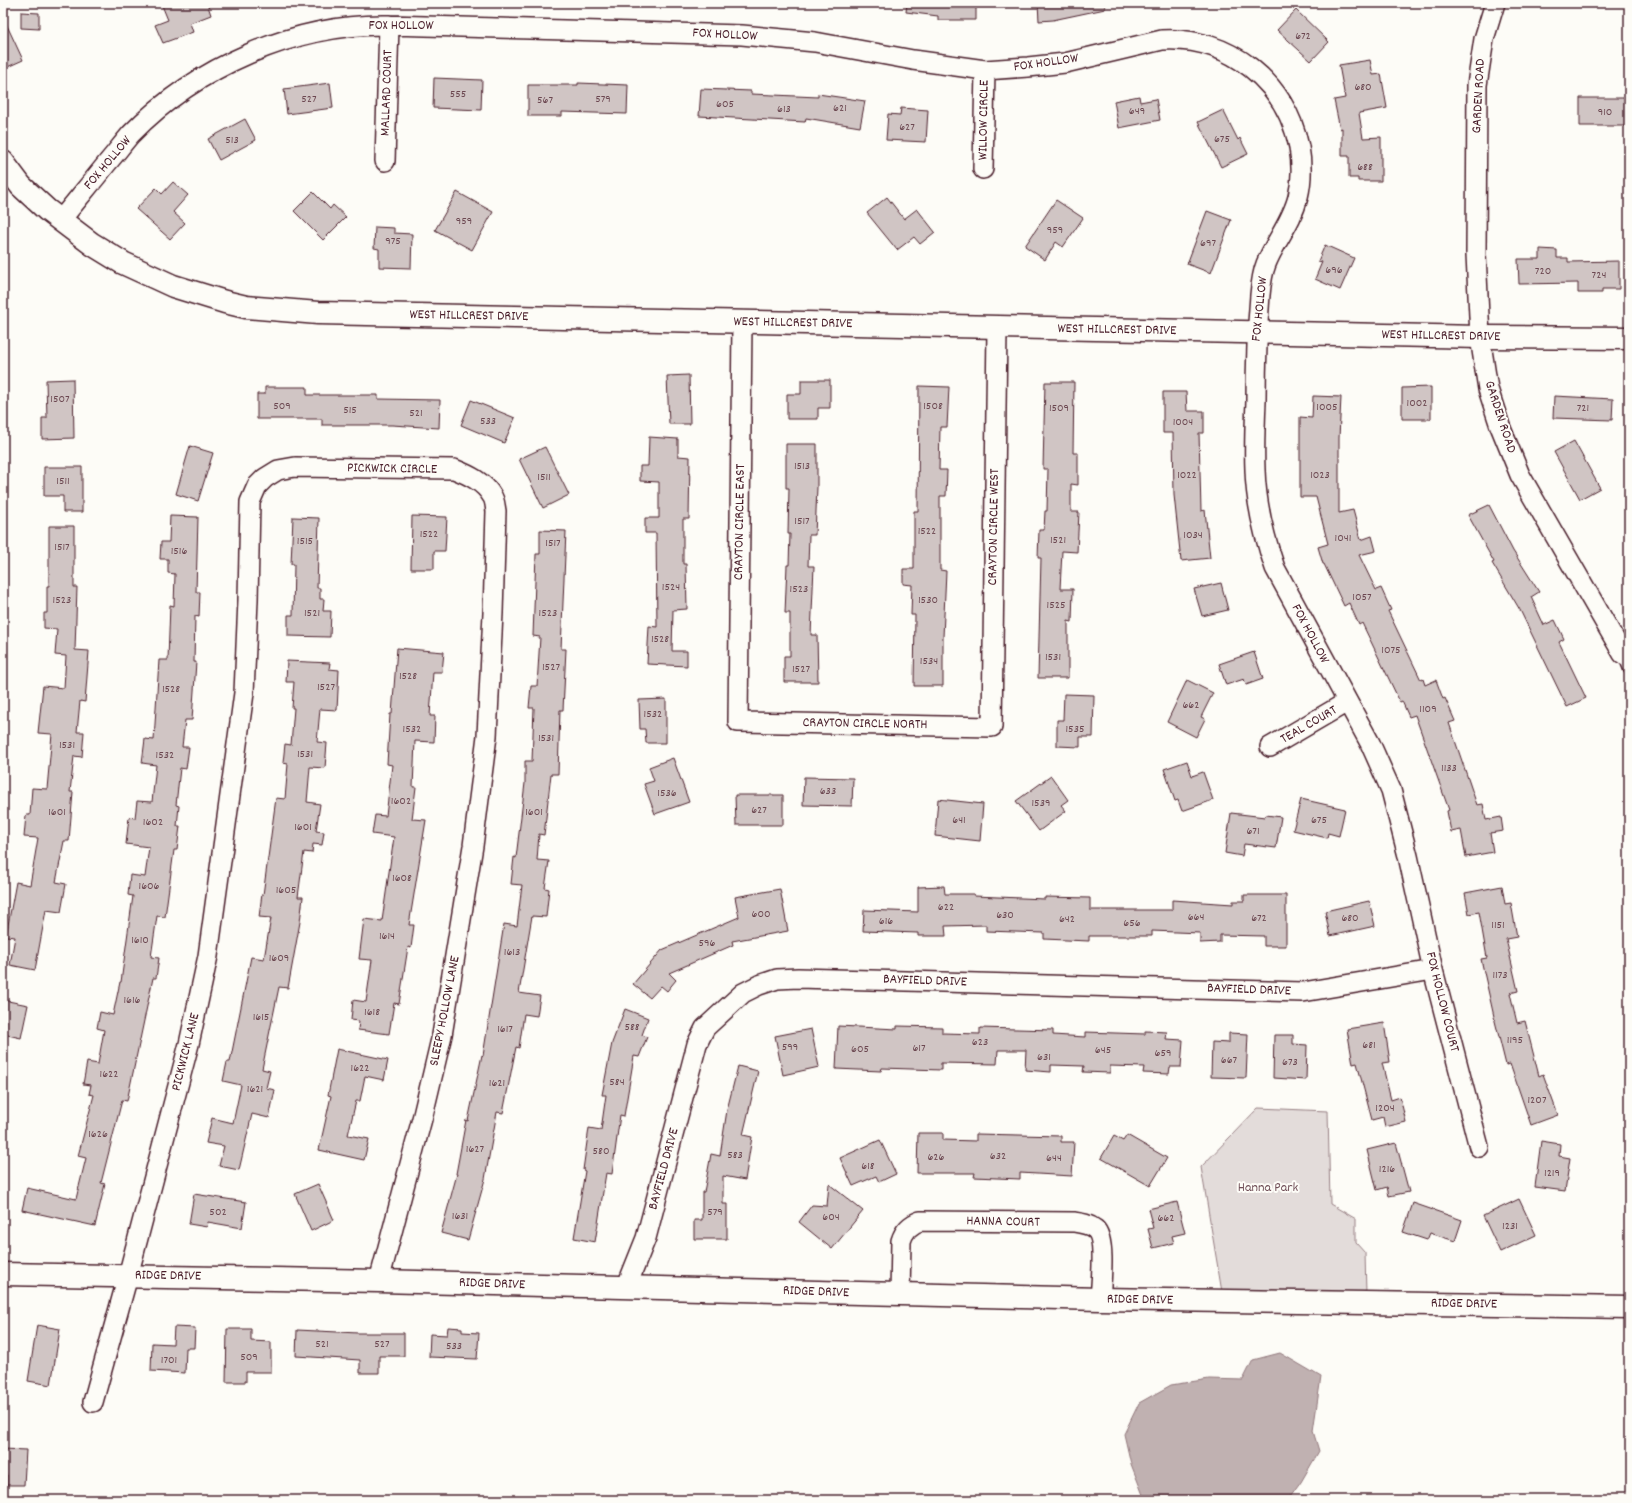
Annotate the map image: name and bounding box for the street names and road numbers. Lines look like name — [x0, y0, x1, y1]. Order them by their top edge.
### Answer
street label: FOX HOLLOW — [368, 16, 435, 36]
street label: FOX HOLLOW — [692, 23, 759, 47]
street label: FOX HOLLOW — [1012, 48, 1081, 77]
street label: MALLARD COURT — [375, 49, 399, 136]
street label: GARDEN ROAD — [1467, 58, 1491, 134]
street label: WILLOW CIRCLE — [973, 79, 995, 160]
street label: FOX HOLLOW — [79, 131, 137, 194]
street label: FOX HOLLOW — [1247, 275, 1273, 342]
street label: WEST HILLCREST DRIVE — [409, 305, 529, 327]
street label: WEST HILLCREST DRIVE — [733, 312, 853, 334]
street label: WEST HILLCREST DRIVE — [1057, 319, 1177, 341]
street label: WEST HILLCREST DRIVE — [1381, 325, 1501, 347]
street label: GARDEN ROAD — [1479, 378, 1521, 456]
street label: PICKWICK CIRCLE — [347, 458, 438, 480]
street label: CRAYTON CIRCLE EAST — [729, 463, 751, 580]
street label: CRAYTON CIRCLE WEST — [983, 468, 1005, 586]
street label: FOX HOLLOW — [1286, 601, 1335, 668]
street label: TEAL COURT — [1277, 700, 1341, 749]
street label: CRAYTON CIRCLE NORTH — [802, 713, 928, 735]
street label: FOX HOLLOW COURT — [1420, 950, 1464, 1055]
street label: SLEEPY HOLLOW LANE — [425, 954, 466, 1068]
street label: BAYFIELD DRIVE — [883, 970, 968, 992]
street label: BAYFIELD DRIVE — [1207, 979, 1292, 1001]
street label: PICKWICK LANE — [167, 1010, 205, 1093]
street label: BAYFIELD DRIVE — [643, 1125, 685, 1212]
street label: HANNA COURT — [966, 1211, 1040, 1233]
street label: RIDGE DRIVE — [135, 1265, 202, 1287]
street label: RIDGE DRIVE — [458, 1273, 526, 1295]
street label: RIDGE DRIVE — [782, 1281, 850, 1303]
street label: RIDGE DRIVE — [1107, 1289, 1174, 1311]
street label: RIDGE DRIVE — [1431, 1293, 1498, 1315]

